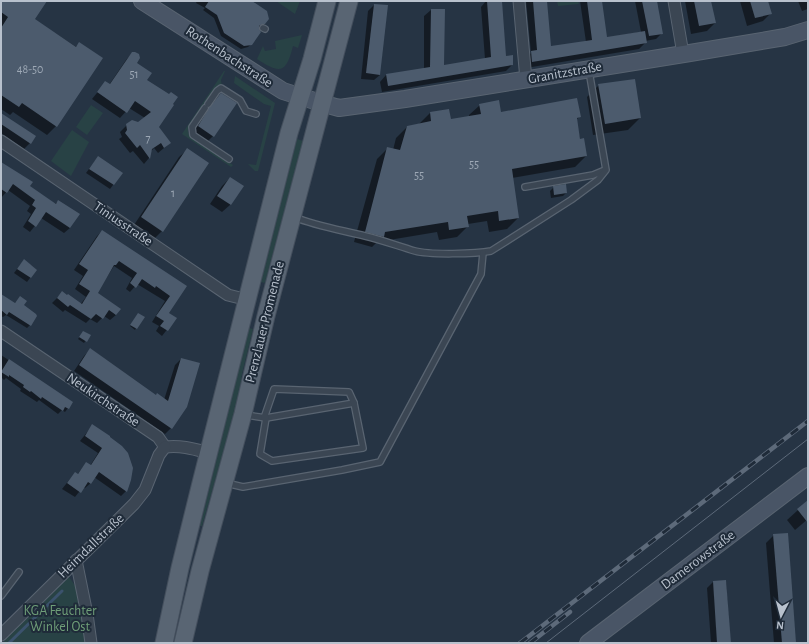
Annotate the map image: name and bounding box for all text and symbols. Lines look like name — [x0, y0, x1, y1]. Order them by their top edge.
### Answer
street label: Rothenbachstraße — [183, 24, 275, 90]
street label: Granitzstraße — [527, 60, 603, 86]
house number: 48-50 — [17, 63, 43, 75]
house number: 51 — [129, 68, 139, 80]
house number: 7 — [145, 132, 151, 144]
house number: 55 — [469, 158, 479, 170]
house number: 55 — [414, 169, 424, 181]
house number: 1 — [171, 187, 175, 199]
street label: Tiniusstraße — [91, 199, 155, 249]
street label: Prenzlauer Promenade — [243, 260, 287, 384]
street label: Neukirchstraße — [64, 371, 142, 429]
street label: Heimdallstraße — [55, 511, 127, 581]
street label: Damerowstraße — [659, 528, 737, 592]
north arrow — [761, 596, 801, 636]
park label: KGA Feuchter Winkel Ost — [23, 604, 97, 634]
text: N — [776, 620, 784, 631]

